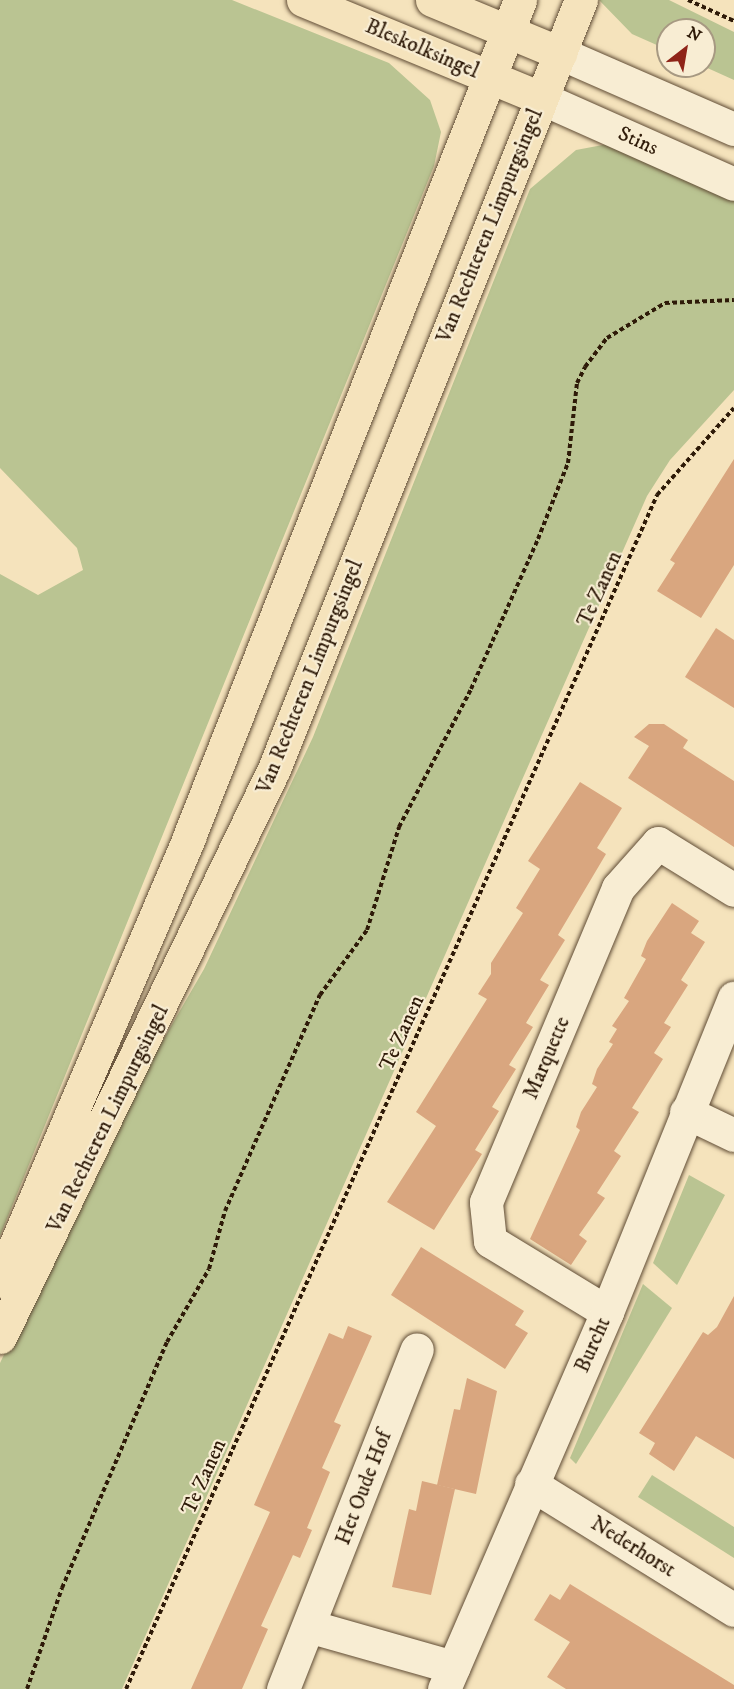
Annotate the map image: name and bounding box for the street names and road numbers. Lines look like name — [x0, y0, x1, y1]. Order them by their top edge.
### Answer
street label: Bleskolksingel — [361, 14, 483, 84]
street label: Van Rechteren Limpurgsingel — [432, 105, 548, 347]
street label: Stins — [614, 121, 662, 161]
street label: Te Zanen — [572, 547, 628, 631]
street label: Van Rechteren Limpurgsingel — [252, 556, 368, 798]
street label: Te Zanen — [374, 991, 430, 1075]
street label: Van Rechteren Limpurgsingel — [42, 1001, 174, 1237]
street label: Marquette — [518, 1013, 576, 1103]
street label: Burcht — [570, 1313, 616, 1377]
street label: Het Oude Hof — [331, 1427, 397, 1549]
street label: Te Zanen — [176, 1435, 232, 1519]
street label: Nederhorst — [586, 1511, 680, 1583]

